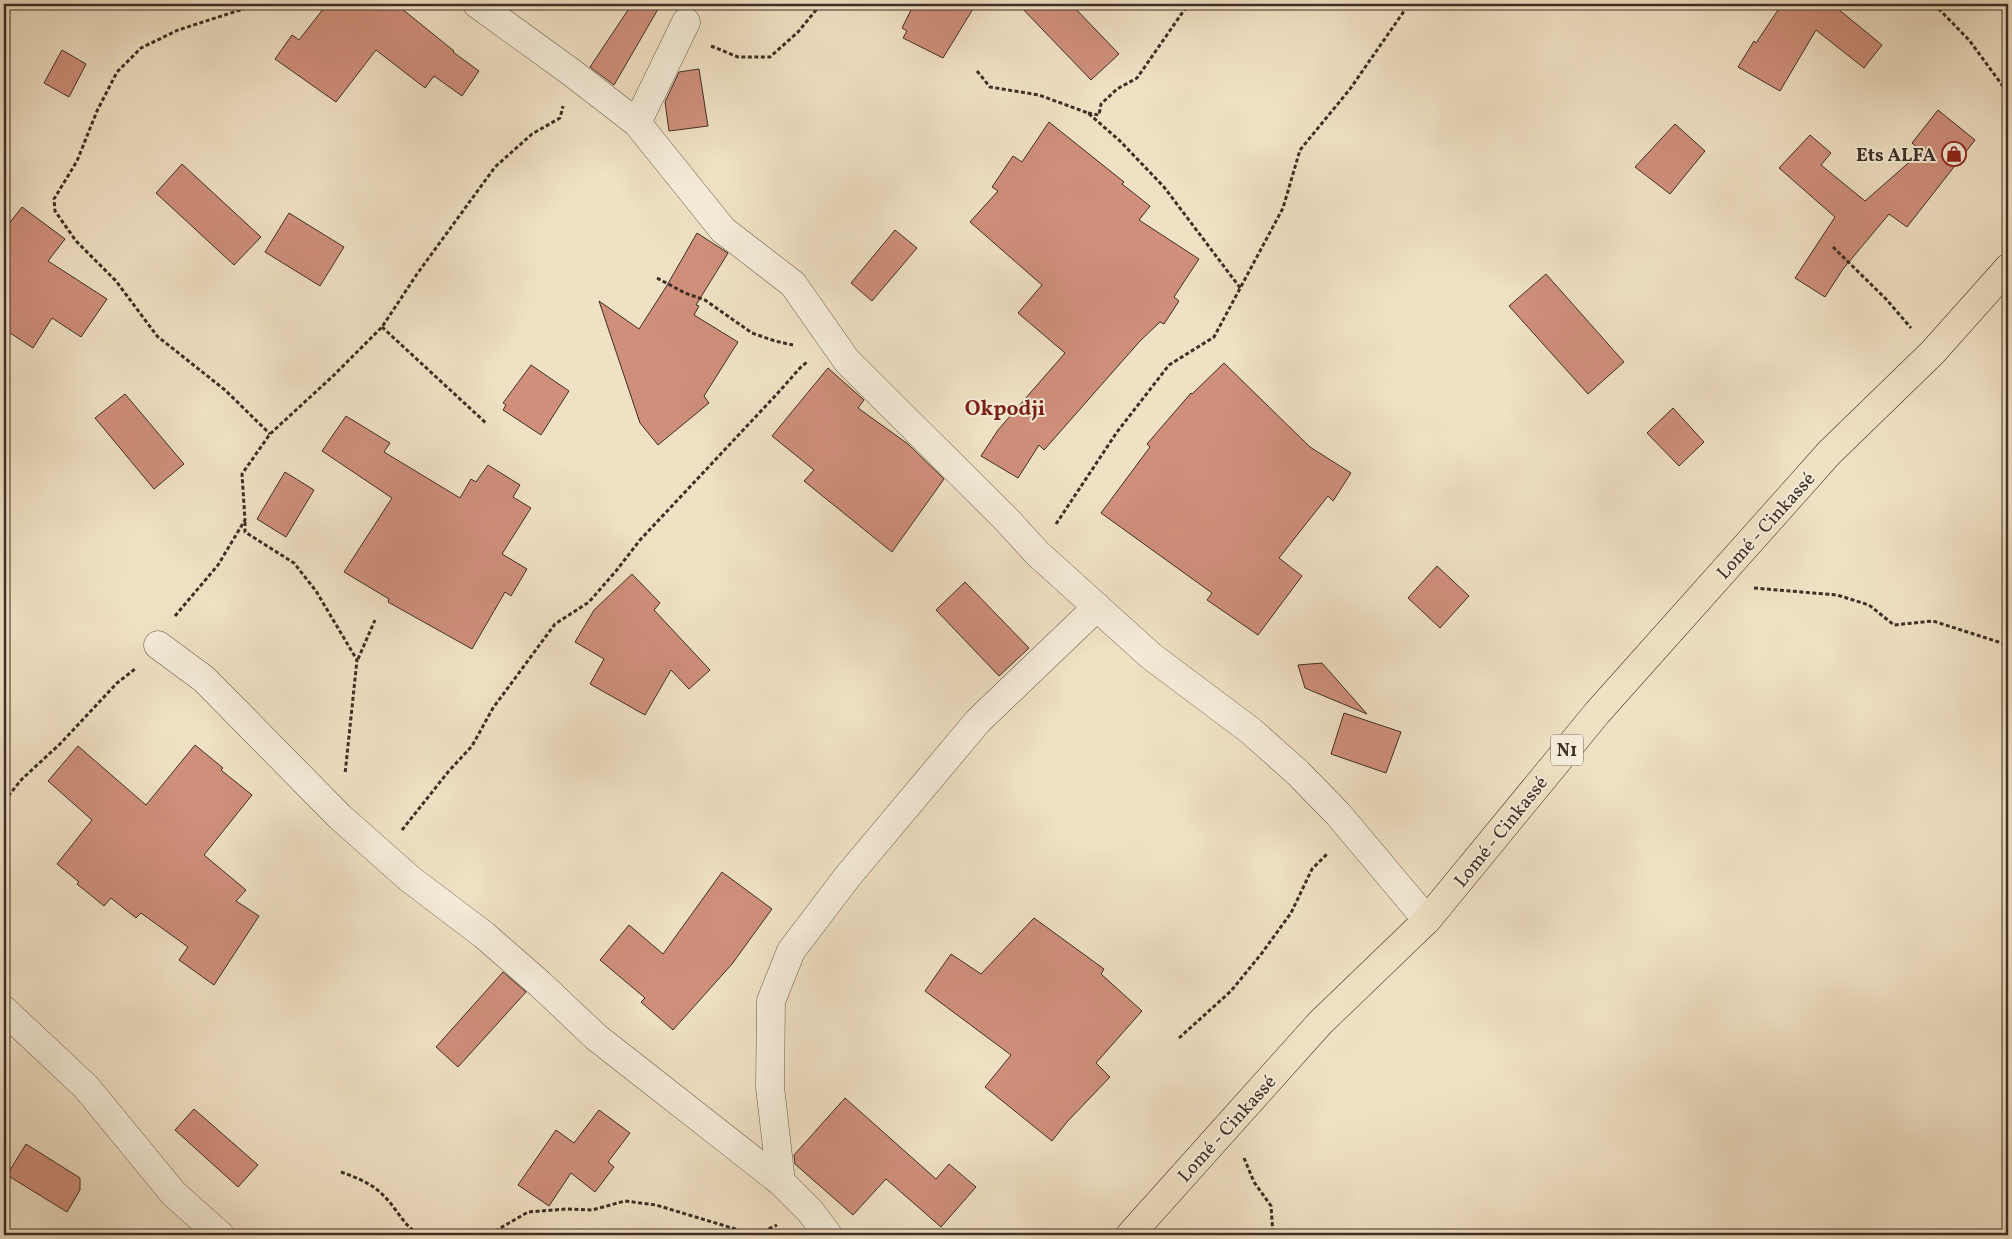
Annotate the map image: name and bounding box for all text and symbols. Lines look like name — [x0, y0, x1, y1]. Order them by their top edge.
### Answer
shop icon: Ets ALFA — [1941, 141, 1967, 167]
place label: Ets ALFA — [1856, 143, 1936, 169]
district label: Okpodji — [965, 395, 1045, 424]
street label: Lomé - Cinkassé — [1711, 467, 1822, 586]
road number: N1 — [1551, 734, 1583, 766]
street label: Lomé - Cinkassé — [1449, 771, 1554, 893]
street label: Lomé - Cinkassé — [1172, 1070, 1283, 1189]

